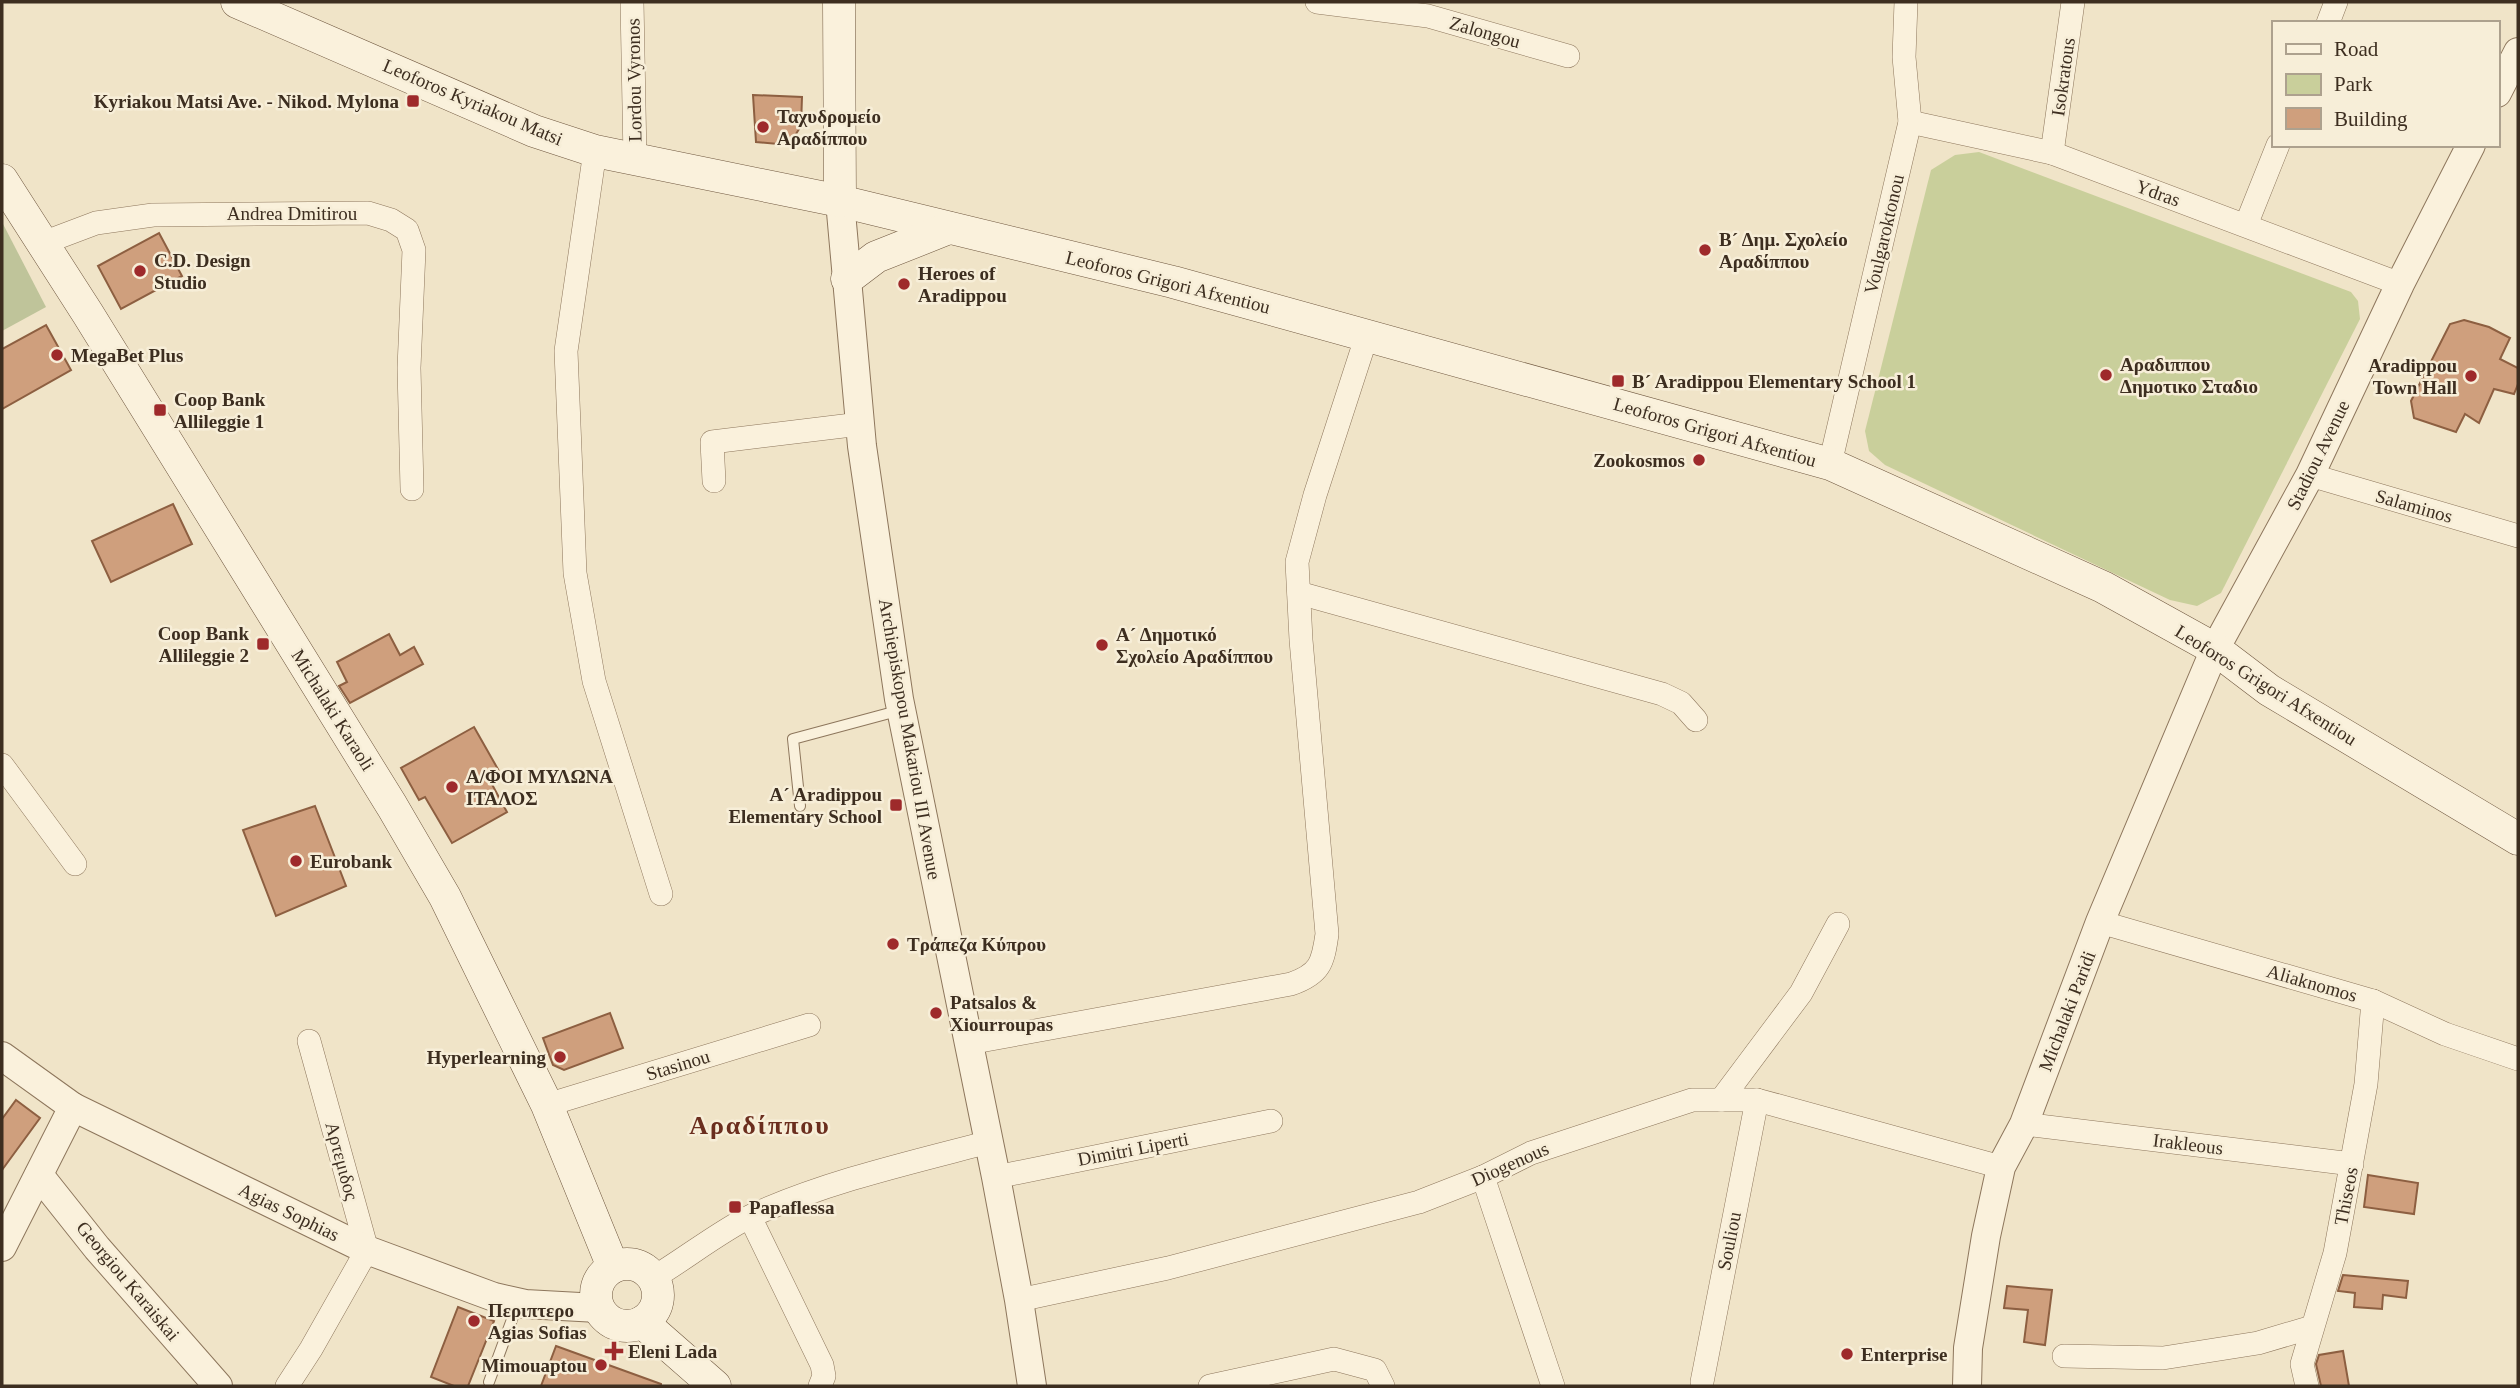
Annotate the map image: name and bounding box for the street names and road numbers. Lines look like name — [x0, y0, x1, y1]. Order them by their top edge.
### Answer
street label: Zalongou — [1447, 12, 1523, 52]
street label: Lordou Vyronos — [622, 18, 646, 142]
street label: Isokratous — [2047, 36, 2079, 118]
street label: Leoforos Kyriakou Matsi — [380, 55, 566, 149]
street label: Voulgaroktonou — [1860, 172, 1908, 296]
street label: Ydras — [2133, 175, 2183, 211]
street label: Andrea Dmitirou — [227, 203, 358, 224]
street label: Leoforos Grigori Afxentiou — [1064, 246, 1273, 318]
street label: Leoforos Grigori Afxentiou — [1611, 393, 1819, 471]
street label: Stadiou Avenue — [2282, 397, 2354, 513]
street label: Salaminos — [2373, 485, 2455, 527]
street label: Archiepiskopou Makariou III Avenue — [875, 597, 945, 881]
street label: Leoforos Grigori Afxentiou — [2171, 620, 2361, 750]
street label: Michalaki Karaoli — [287, 646, 379, 774]
street label: Michalaki Paridi — [2034, 948, 2100, 1074]
street label: Aliaknomos — [2264, 960, 2360, 1006]
street label: Stasinou — [644, 1045, 713, 1085]
street label: Αρτεμιδος — [321, 1120, 363, 1203]
street label: Dimitri Liperti — [1076, 1128, 1190, 1170]
street label: Irakleous — [2152, 1129, 2224, 1159]
street label: Diogenous — [1468, 1138, 1552, 1190]
street label: Thiseos — [2330, 1165, 2362, 1227]
street label: Agias Sophias — [235, 1179, 343, 1245]
street label: Souliou — [1713, 1209, 1745, 1272]
street label: Georgiou Karaiskai — [72, 1217, 184, 1345]

